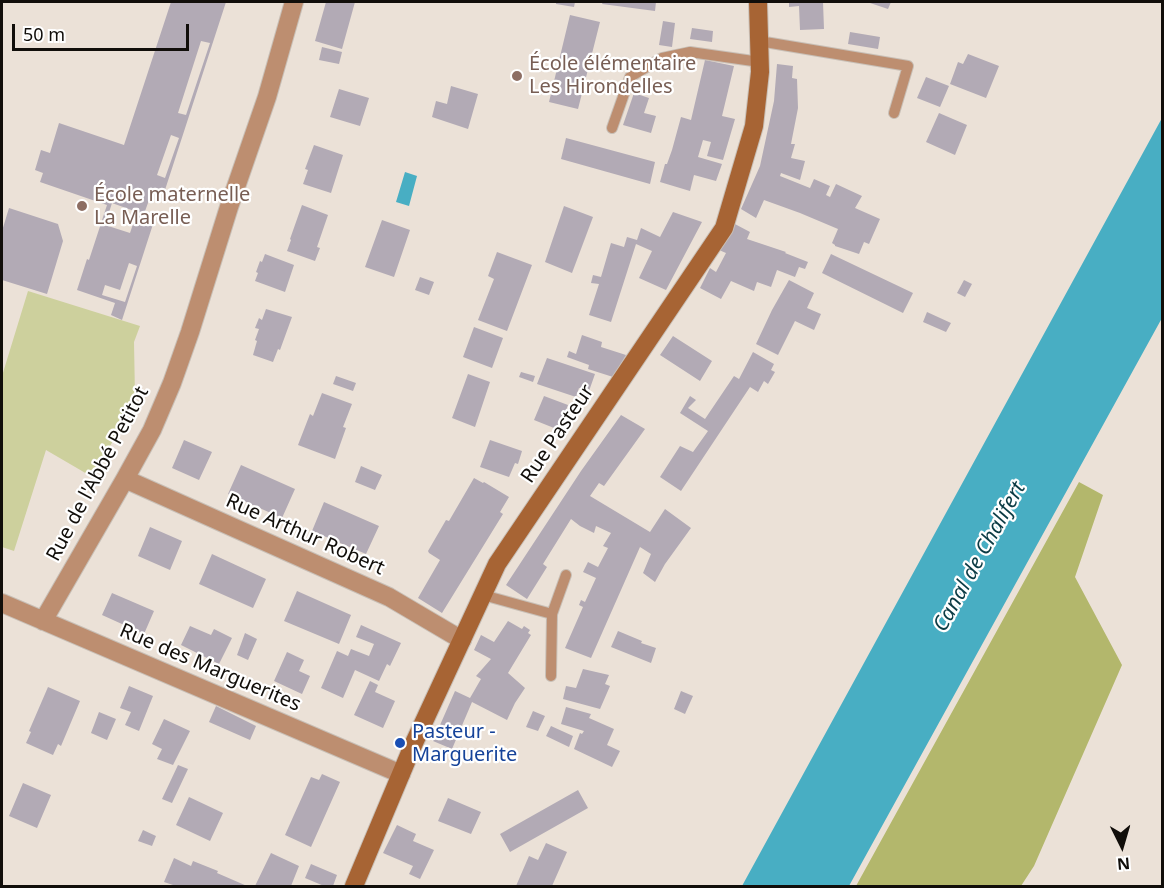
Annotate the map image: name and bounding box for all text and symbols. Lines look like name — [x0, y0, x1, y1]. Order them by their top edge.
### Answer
scale bar — [15, 12, 192, 50]
text: 50 m — [23, 22, 65, 46]
place label: École élémentaire Les Hirondelles — [529, 52, 696, 99]
marker: École élémentaire Les Hirondelles — [510, 69, 524, 83]
place label: École maternelle La Marelle — [94, 183, 250, 230]
marker: École maternelle La Marelle — [75, 199, 89, 213]
street label: Rue Pasteur — [516, 380, 600, 488]
street label: Rue de l'Abbé Petitot — [42, 383, 154, 565]
water label: Canal de Chalifert — [928, 478, 1032, 636]
street label: Rue Arthur Robert — [222, 489, 388, 581]
street label: Rue des Marguerites — [116, 619, 304, 717]
place label: Pasteur - Marguerite — [412, 720, 517, 767]
marker: Pasteur - Marguerite — [393, 736, 407, 750]
north arrow — [1092, 816, 1152, 876]
text: N — [1116, 852, 1131, 875]

